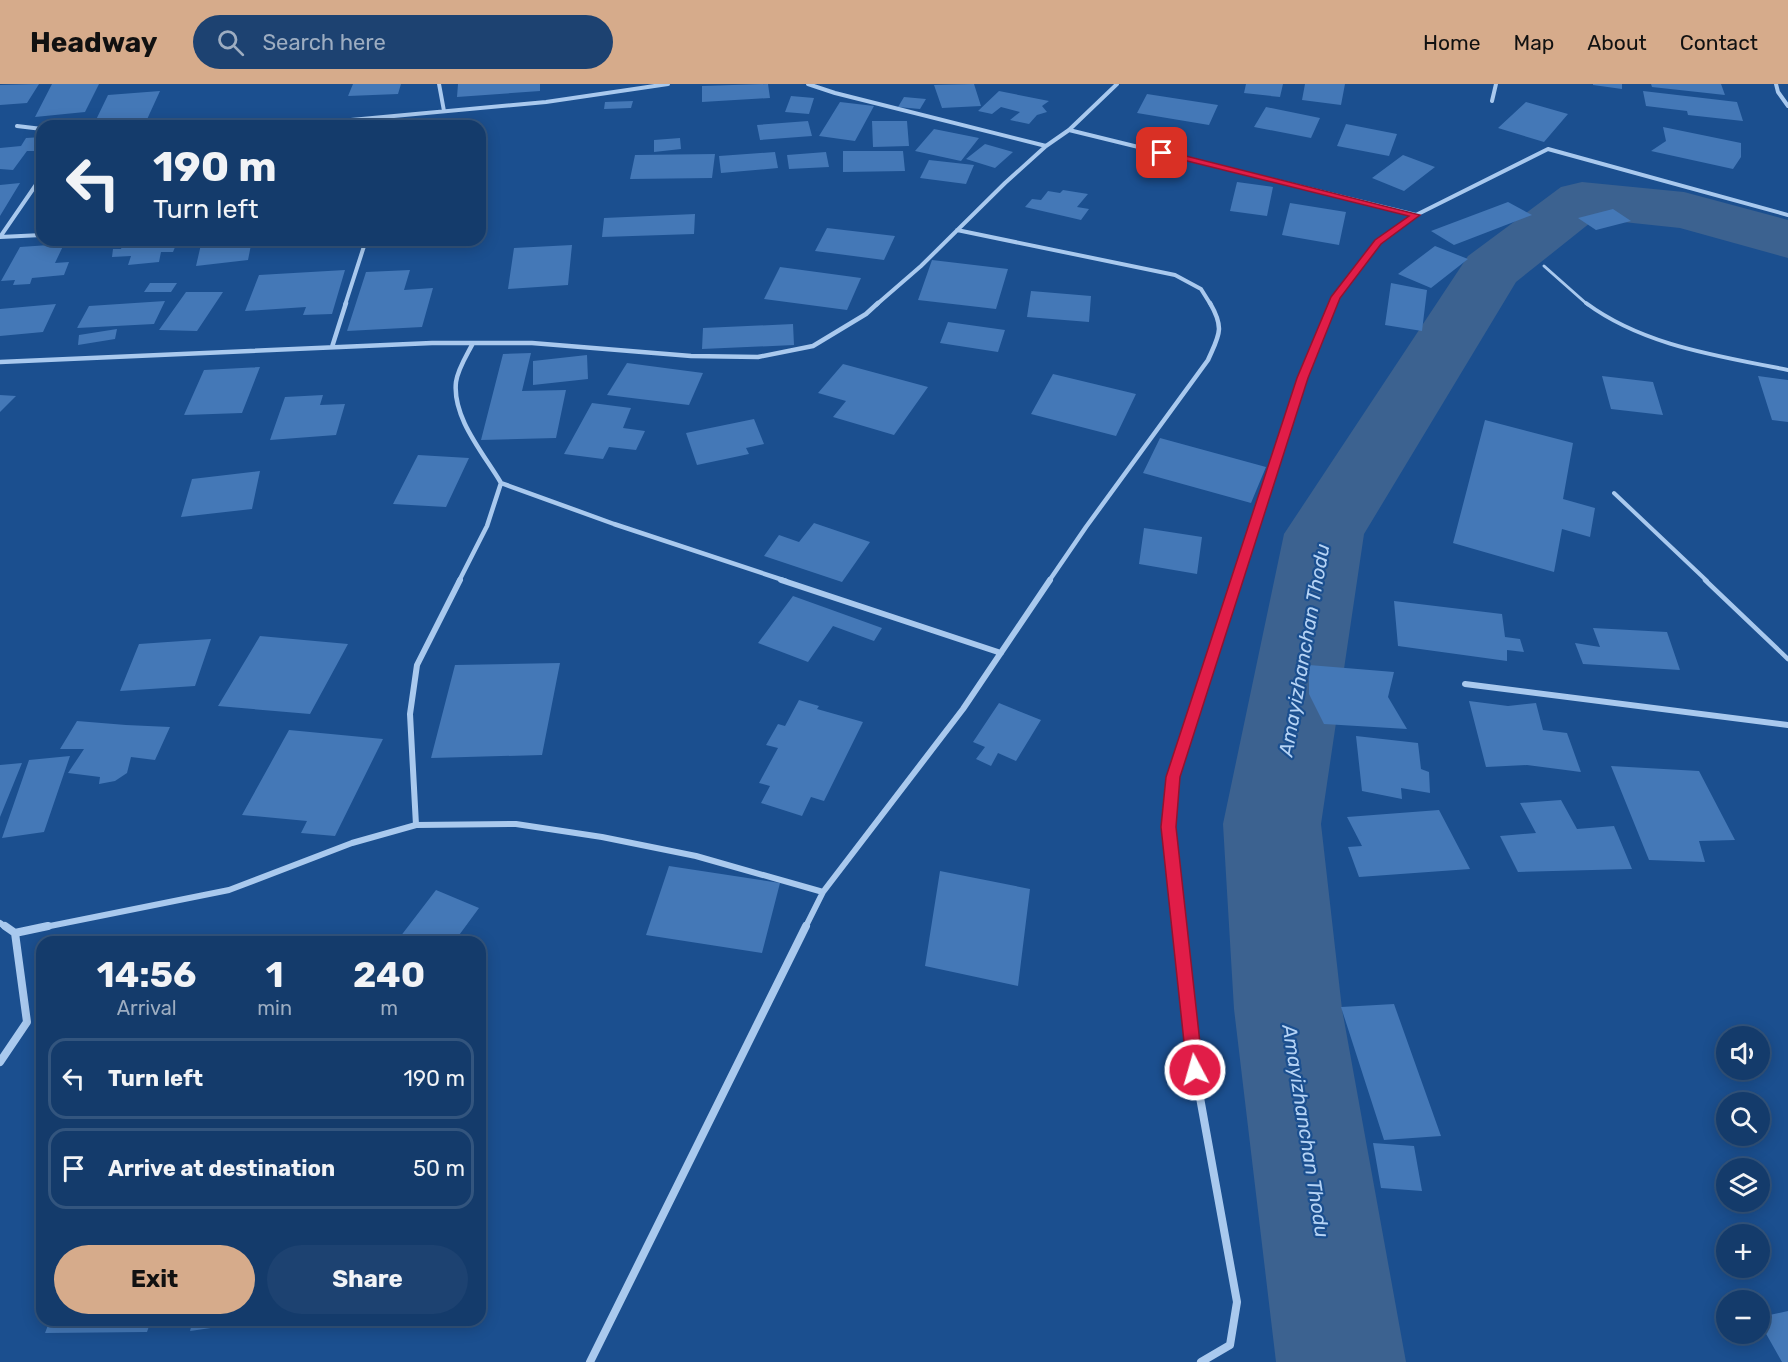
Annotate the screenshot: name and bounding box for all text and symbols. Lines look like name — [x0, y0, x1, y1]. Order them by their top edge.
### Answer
search box — [193, 15, 613, 69]
text: Headway — [30, 26, 157, 59]
icon: search — [214, 26, 247, 59]
text: Search here — [262, 29, 386, 56]
text: Home — [1423, 30, 1480, 55]
text: Map — [1513, 30, 1554, 55]
text: About — [1587, 30, 1647, 55]
text: Contact — [1680, 30, 1758, 55]
pin — [1136, 127, 1187, 178]
icon: arrive — [1145, 136, 1178, 169]
text: 190 m — [153, 142, 277, 192]
icon: left — [54, 144, 132, 222]
text: Turn left — [153, 193, 258, 225]
water label: Amayizhanchan Thodu — [1273, 542, 1335, 759]
text: 14:56 — [97, 953, 197, 996]
text: 1 — [266, 953, 284, 996]
text: 240 — [353, 953, 425, 996]
text: Arrival — [117, 996, 177, 1020]
text: min — [257, 996, 292, 1020]
text: m — [380, 996, 398, 1020]
water label: Amayizhanchan Thodu — [1277, 1022, 1335, 1239]
map controls — [1716, 1026, 1770, 1344]
button: sound — [1716, 1026, 1770, 1080]
position arrow — [1163, 1038, 1227, 1102]
icon: left — [57, 1062, 90, 1095]
text: Turn left — [108, 1065, 203, 1092]
text: 190 m — [404, 1065, 465, 1092]
button: search — [1716, 1092, 1770, 1146]
icon: arrive — [57, 1152, 90, 1185]
text: Arrive at destination — [108, 1155, 335, 1182]
text: 50 m — [413, 1155, 465, 1182]
button: layers — [1716, 1158, 1770, 1212]
button: + — [1716, 1224, 1770, 1278]
button: Exit — [54, 1245, 255, 1314]
button: Share — [267, 1245, 468, 1314]
button: − — [1716, 1290, 1770, 1344]

